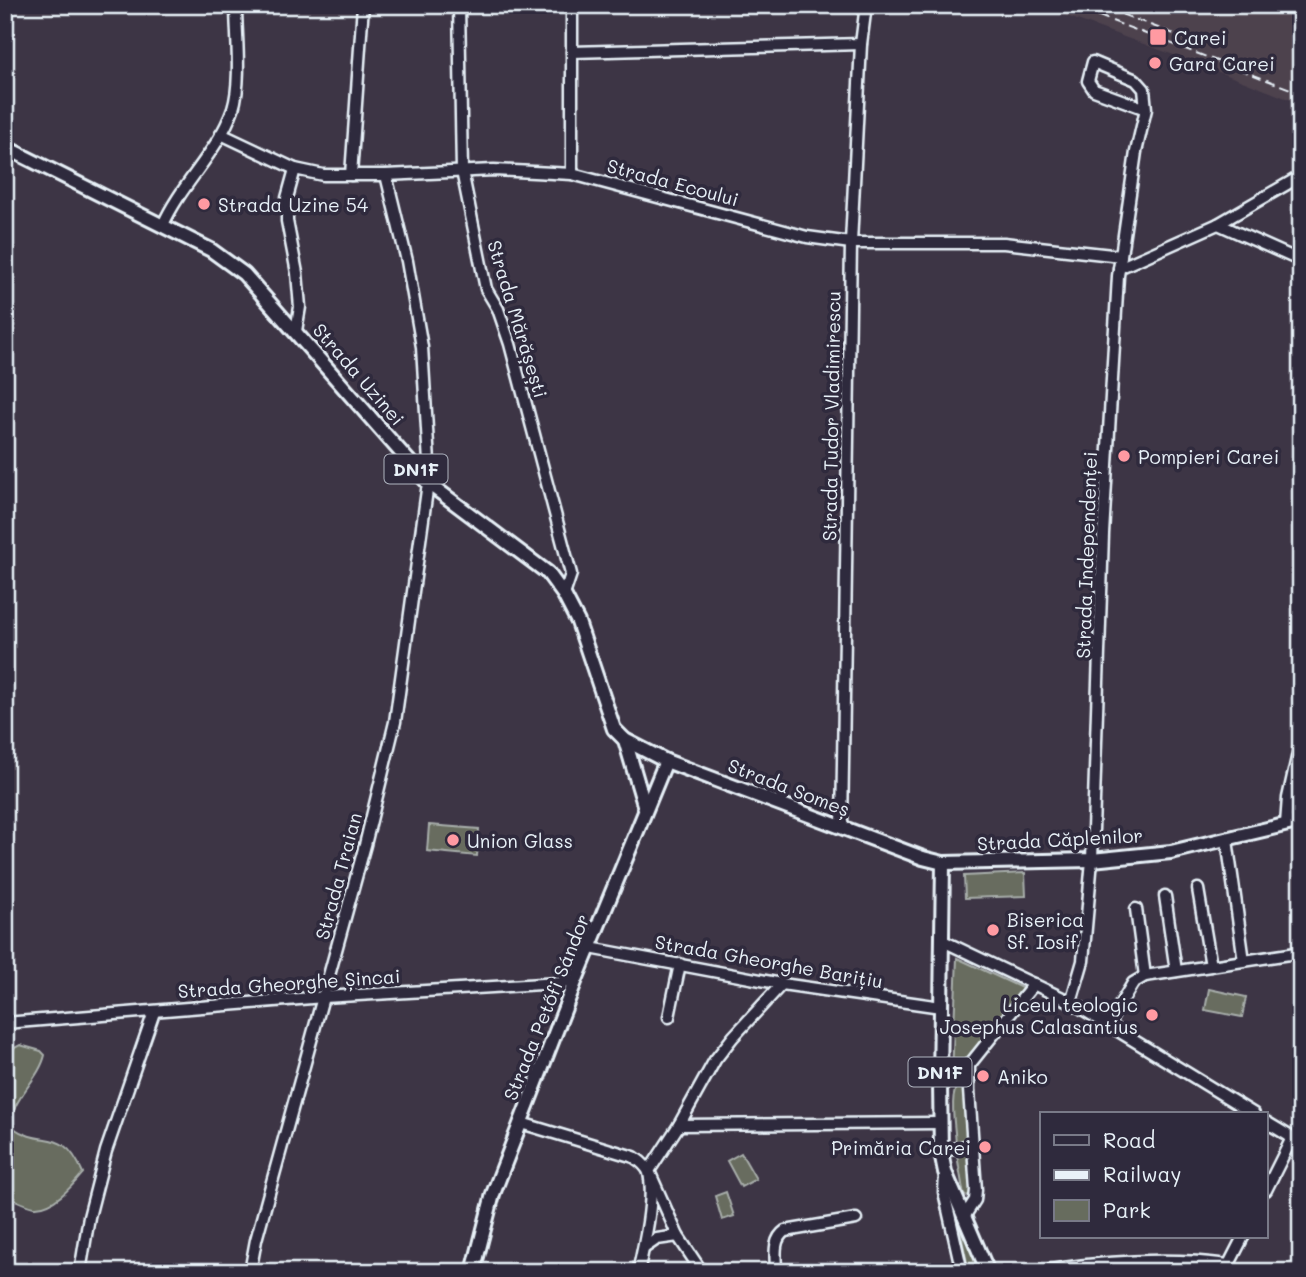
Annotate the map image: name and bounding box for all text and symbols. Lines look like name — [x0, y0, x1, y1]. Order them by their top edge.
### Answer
place label: Carei — [1174, 25, 1227, 50]
marker: Carei — [1148, 27, 1168, 47]
place label: Gara Carei — [1169, 51, 1275, 76]
marker: Gara Carei — [1147, 55, 1163, 71]
street label: Strada Ecoului — [605, 152, 741, 212]
place label: Strada Uzine 54 — [218, 192, 368, 217]
marker: Strada Uzine 54 — [196, 196, 212, 212]
street label: Strada Mărășești — [481, 237, 554, 401]
street label: Strada Tudor Vladimirescu — [816, 291, 846, 541]
street label: Strada Uzinei — [308, 318, 410, 430]
place label: Pompieri Carei — [1138, 444, 1279, 469]
marker: Pompieri Carei — [1116, 448, 1132, 464]
street label: Strada Independenței — [1070, 451, 1103, 659]
road number: DN1F — [384, 454, 448, 484]
street label: Strada Someș — [724, 752, 853, 823]
street label: Strada Traian — [309, 810, 367, 942]
street label: Strada Căplenilor — [976, 822, 1144, 856]
place label: Union Glass — [467, 828, 573, 853]
marker: Union Glass — [445, 832, 461, 848]
place label: Biserica Sf. Iosif — [1007, 907, 1084, 954]
street label: Strada Petőfi Sándor — [497, 910, 595, 1104]
marker: Biserica Sf. Iosif — [985, 922, 1001, 938]
street label: Strada Gheorghe Barițiu — [653, 929, 885, 994]
street label: Strada Gheorghe Șincai — [177, 963, 401, 1004]
place label: Liceul teologic Josephus Calasantius — [940, 992, 1138, 1039]
marker: Liceul teologic Josephus Calasantius — [1144, 1007, 1160, 1023]
road number: DN1F — [908, 1058, 972, 1086]
place label: Aniko — [997, 1064, 1048, 1089]
marker: Aniko — [975, 1068, 991, 1084]
legend — [1040, 1112, 1268, 1238]
text: Road — [1103, 1126, 1155, 1153]
place label: Primăria Carei — [831, 1135, 971, 1160]
marker: Primăria Carei — [977, 1139, 993, 1155]
text: Railway — [1103, 1160, 1182, 1187]
text: Park — [1103, 1196, 1151, 1223]

